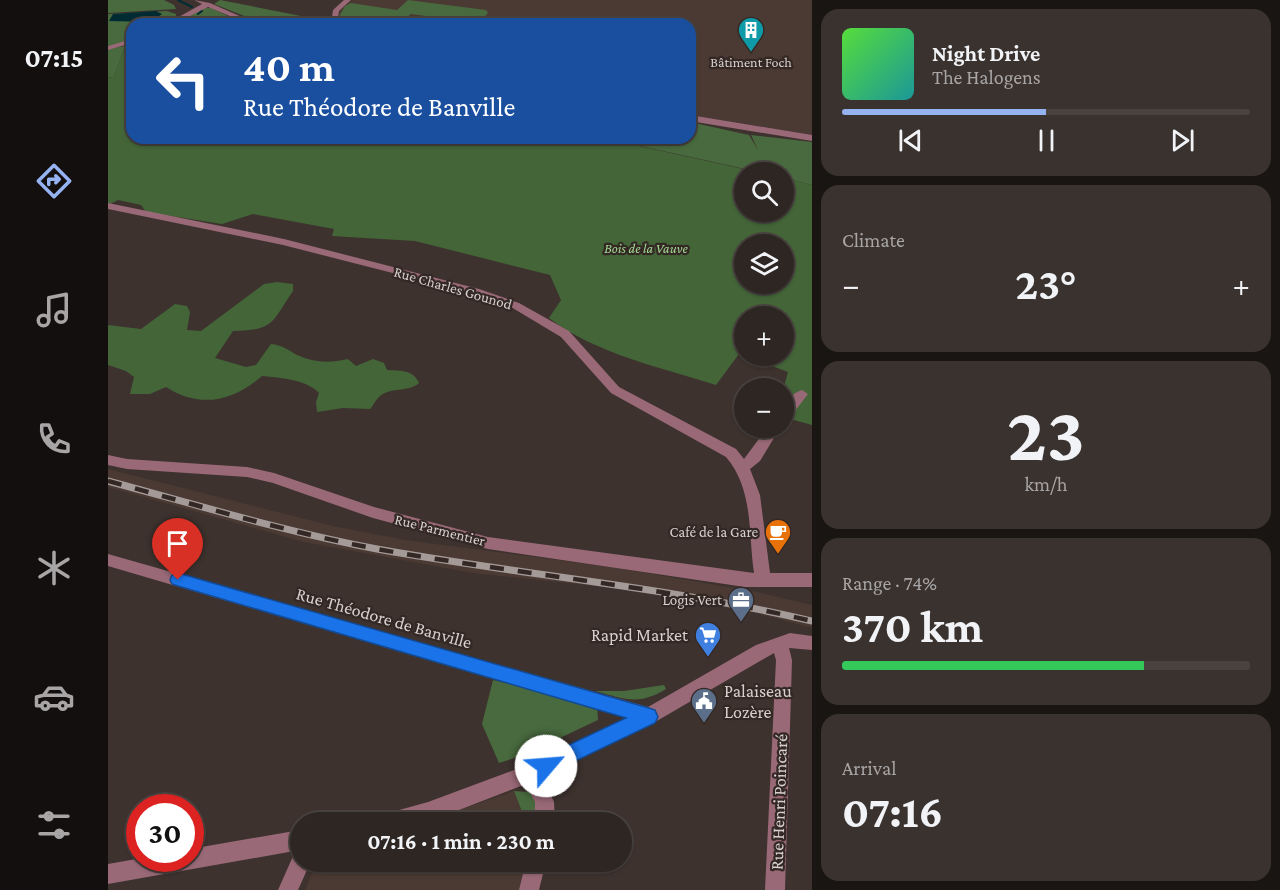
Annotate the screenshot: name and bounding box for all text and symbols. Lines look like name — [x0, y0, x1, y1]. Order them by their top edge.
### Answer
building icon: Bâtiment Foch — [736, 15, 766, 53]
text: Night Drive — [932, 41, 1040, 66]
icon: left — [144, 42, 222, 120]
text: 07:15 — [24, 43, 84, 73]
text: 40 m — [243, 43, 335, 90]
place label: Bâtiment Foch — [710, 54, 792, 70]
text: The Halogens — [932, 66, 1041, 88]
text: Rue Théodore de Banville — [243, 92, 515, 122]
icon: previous — [894, 124, 927, 157]
icon: pause — [1030, 124, 1063, 157]
icon: next — [1166, 124, 1199, 157]
icon: directions — [33, 160, 75, 202]
map controls — [734, 162, 794, 438]
button: search — [734, 162, 794, 222]
text: Climate — [842, 229, 905, 251]
button: layers — [734, 234, 794, 294]
park label: Bois de la Vauve — [604, 240, 688, 256]
text: 23° — [1015, 259, 1077, 309]
street label: Rue Charles Gounod — [392, 263, 514, 313]
text: − — [842, 266, 859, 303]
text: + — [1233, 266, 1250, 303]
icon: music — [33, 289, 75, 331]
button: + — [734, 306, 794, 366]
button: − — [734, 378, 794, 438]
text: 23 — [1007, 390, 1085, 477]
icon: phone — [33, 418, 75, 460]
text: km/h — [1024, 473, 1068, 495]
street label: Rue Parmentier — [393, 511, 488, 549]
cafe icon: Café de la Gare — [763, 517, 793, 555]
pin — [152, 518, 203, 580]
place label: Café de la Gare — [669, 524, 758, 540]
icon: arrive — [161, 527, 194, 560]
icon: climate — [33, 547, 75, 589]
text: Range · 74% — [842, 572, 937, 594]
street label: Rue Théodore de Banville — [294, 583, 474, 653]
office icon: Logis Vert — [726, 585, 756, 623]
place label: Logis Vert — [662, 592, 723, 609]
text: 370 km — [842, 602, 983, 652]
supermarket icon: Rapid Market — [693, 620, 723, 658]
place label: Rapid Market — [591, 625, 689, 645]
icon: car — [33, 676, 75, 718]
place label: Palaiseau Lozère — [724, 681, 792, 722]
public building icon: Palaiseau Lozère — [689, 686, 719, 724]
position arrow — [514, 734, 578, 798]
street label: Rue Henri Poincaré — [767, 734, 791, 870]
text: Arrival — [842, 757, 896, 779]
text: 07:16 — [842, 787, 943, 837]
speed limit sign: 30 — [126, 794, 204, 872]
icon: filters — [33, 804, 75, 846]
text: 07:16 · 1 min · 230 m — [367, 829, 555, 854]

